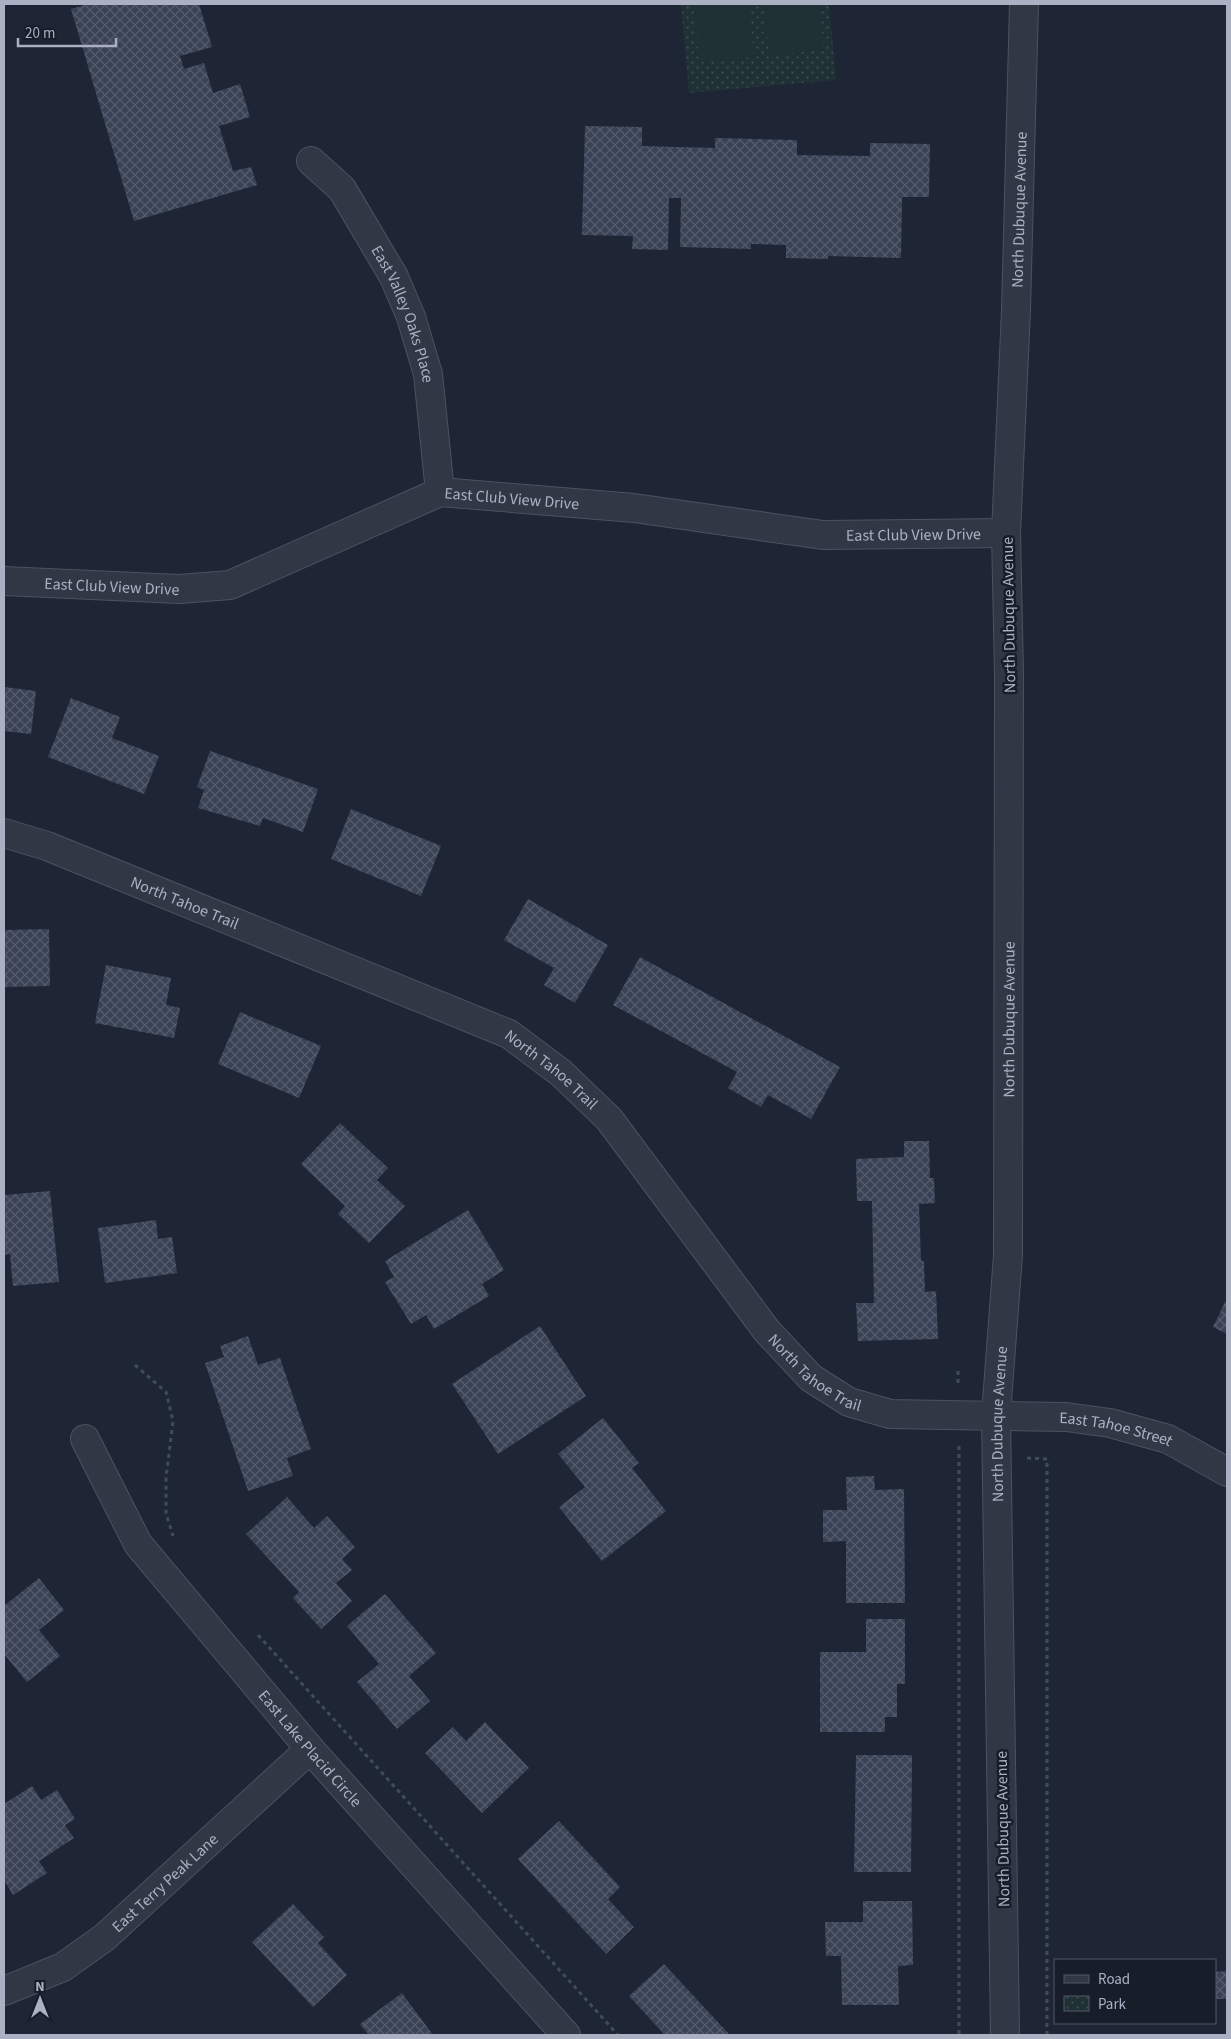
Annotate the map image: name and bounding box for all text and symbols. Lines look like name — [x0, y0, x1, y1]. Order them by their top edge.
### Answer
scale bar — [18, 15, 115, 47]
text: 20 m — [25, 23, 55, 44]
street label: North Dubuque Avenue — [1007, 131, 1033, 288]
street label: East Valley Oaks Place — [366, 241, 439, 384]
street label: East Club View Drive — [443, 482, 580, 515]
street label: East Club View Drive — [846, 523, 981, 547]
street label: North Dubuque Avenue — [997, 537, 1021, 693]
street label: East Club View Drive — [44, 573, 180, 601]
street label: North Tahoe Trail — [127, 871, 242, 935]
street label: North Dubuque Avenue — [998, 941, 1021, 1098]
street label: North Tahoe Trail — [500, 1025, 602, 1115]
street label: North Tahoe Trail — [763, 1329, 864, 1417]
street label: North Dubuque Avenue — [986, 1345, 1013, 1502]
street label: East Tahoe Street — [1059, 1407, 1177, 1452]
street label: East Lake Placid Circle — [253, 1686, 367, 1812]
street label: North Dubuque Avenue — [991, 1751, 1015, 1907]
street label: East Terry Peak Lane — [107, 1829, 223, 1938]
legend — [1054, 1959, 1216, 2024]
text: Road — [1098, 1969, 1130, 1990]
north arrow — [15, 1974, 65, 2024]
text: N — [35, 1977, 45, 1997]
text: Park — [1098, 1994, 1127, 2015]

